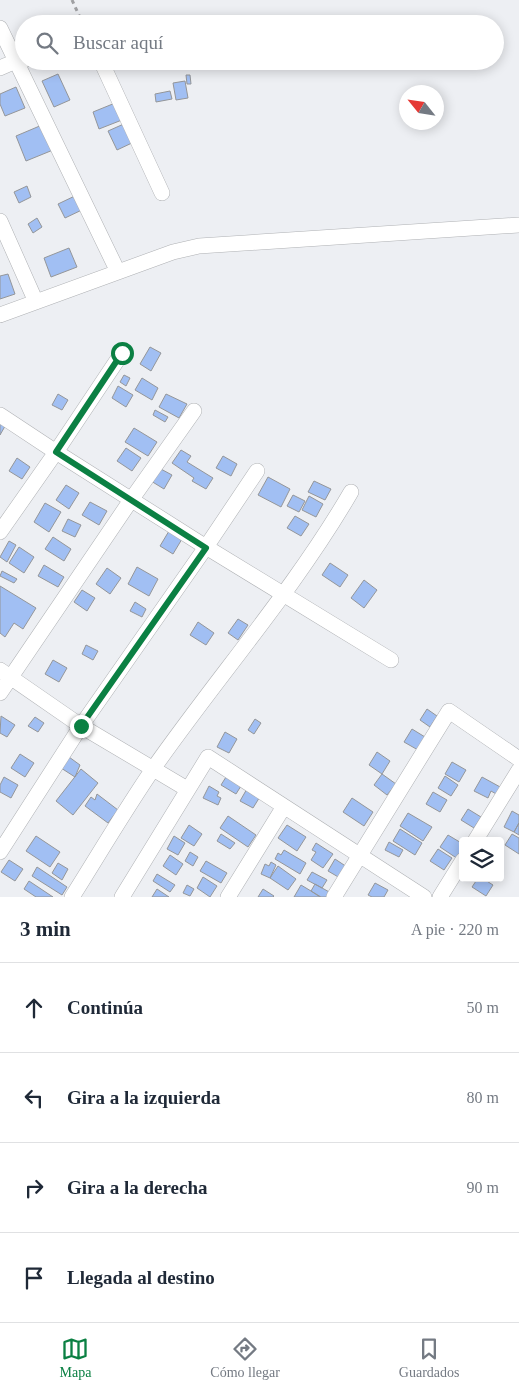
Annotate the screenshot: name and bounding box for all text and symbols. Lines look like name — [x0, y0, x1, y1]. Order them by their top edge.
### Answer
search box — [15, 15, 504, 70]
icon: search — [33, 29, 61, 57]
text: Buscar aquí — [73, 32, 163, 53]
north arrow — [399, 85, 444, 130]
route start — [111, 342, 134, 365]
route end — [70, 715, 93, 738]
map controls — [459, 837, 504, 882]
button: layers — [459, 837, 504, 882]
text: 3 min — [20, 917, 71, 941]
text: A pie · 220 m — [411, 921, 499, 938]
icon: ahead — [20, 994, 48, 1022]
text: Continúa — [67, 997, 143, 1018]
text: 50 m — [467, 999, 499, 1016]
icon: left — [20, 1084, 48, 1112]
text: Gira a la izquierda — [67, 1087, 221, 1108]
text: 80 m — [467, 1089, 499, 1106]
icon: right — [20, 1174, 48, 1202]
text: Gira a la derecha — [67, 1177, 208, 1198]
text: 90 m — [467, 1179, 499, 1196]
icon: arrive — [20, 1264, 48, 1292]
text: Llegada al destino — [67, 1267, 215, 1288]
tab: Mapa — [59, 1335, 91, 1381]
tab: Cómo llegar — [210, 1335, 280, 1381]
tab: Guardados — [399, 1335, 460, 1381]

